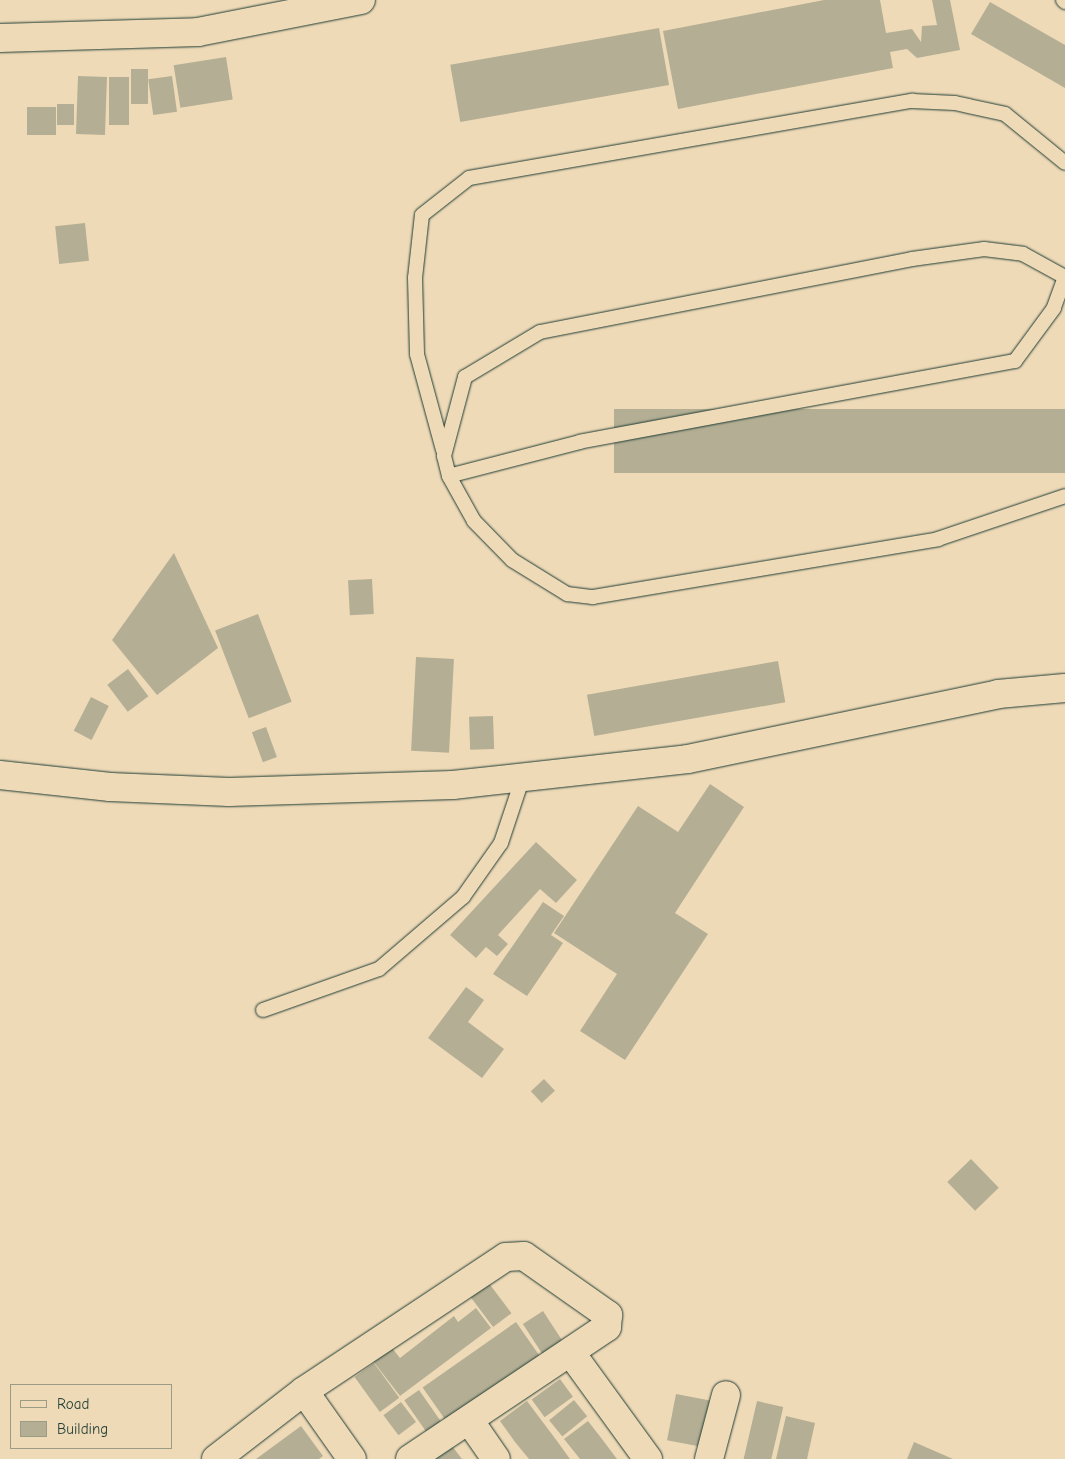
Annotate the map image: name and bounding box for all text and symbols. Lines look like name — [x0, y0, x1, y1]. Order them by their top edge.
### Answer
legend — [10, 1384, 172, 1449]
text: Road — [57, 1395, 89, 1413]
text: Building — [57, 1420, 108, 1438]

